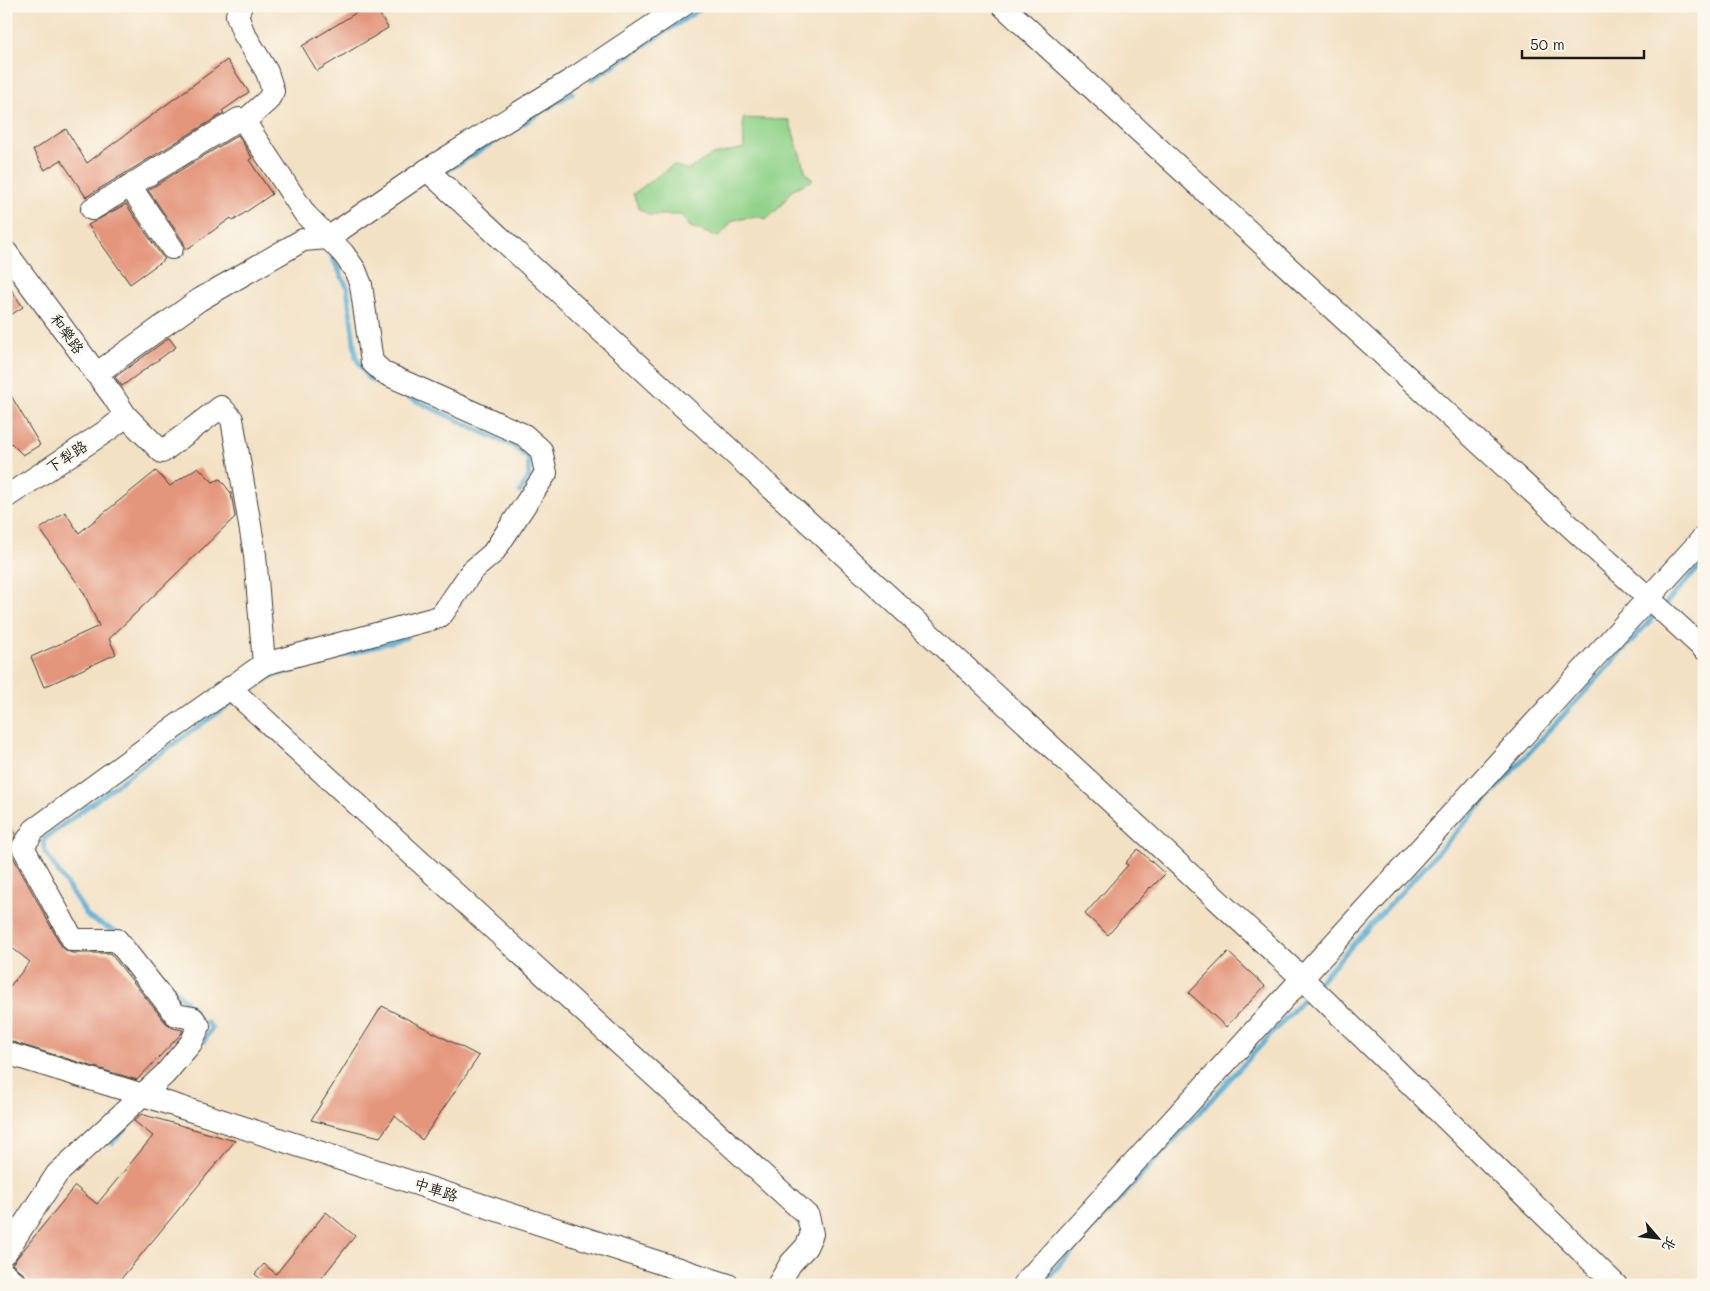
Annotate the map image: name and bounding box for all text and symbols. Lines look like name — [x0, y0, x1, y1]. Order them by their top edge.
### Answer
scale bar — [1522, 28, 1645, 60]
text: 50 m — [1530, 34, 1565, 54]
street label: 和樂路 — [46, 309, 89, 357]
street label: 下犁路 — [42, 436, 91, 477]
street label: 中車路 — [412, 1173, 461, 1206]
north arrow — [1632, 1214, 1682, 1264]
text: 北 — [1658, 1234, 1682, 1255]

